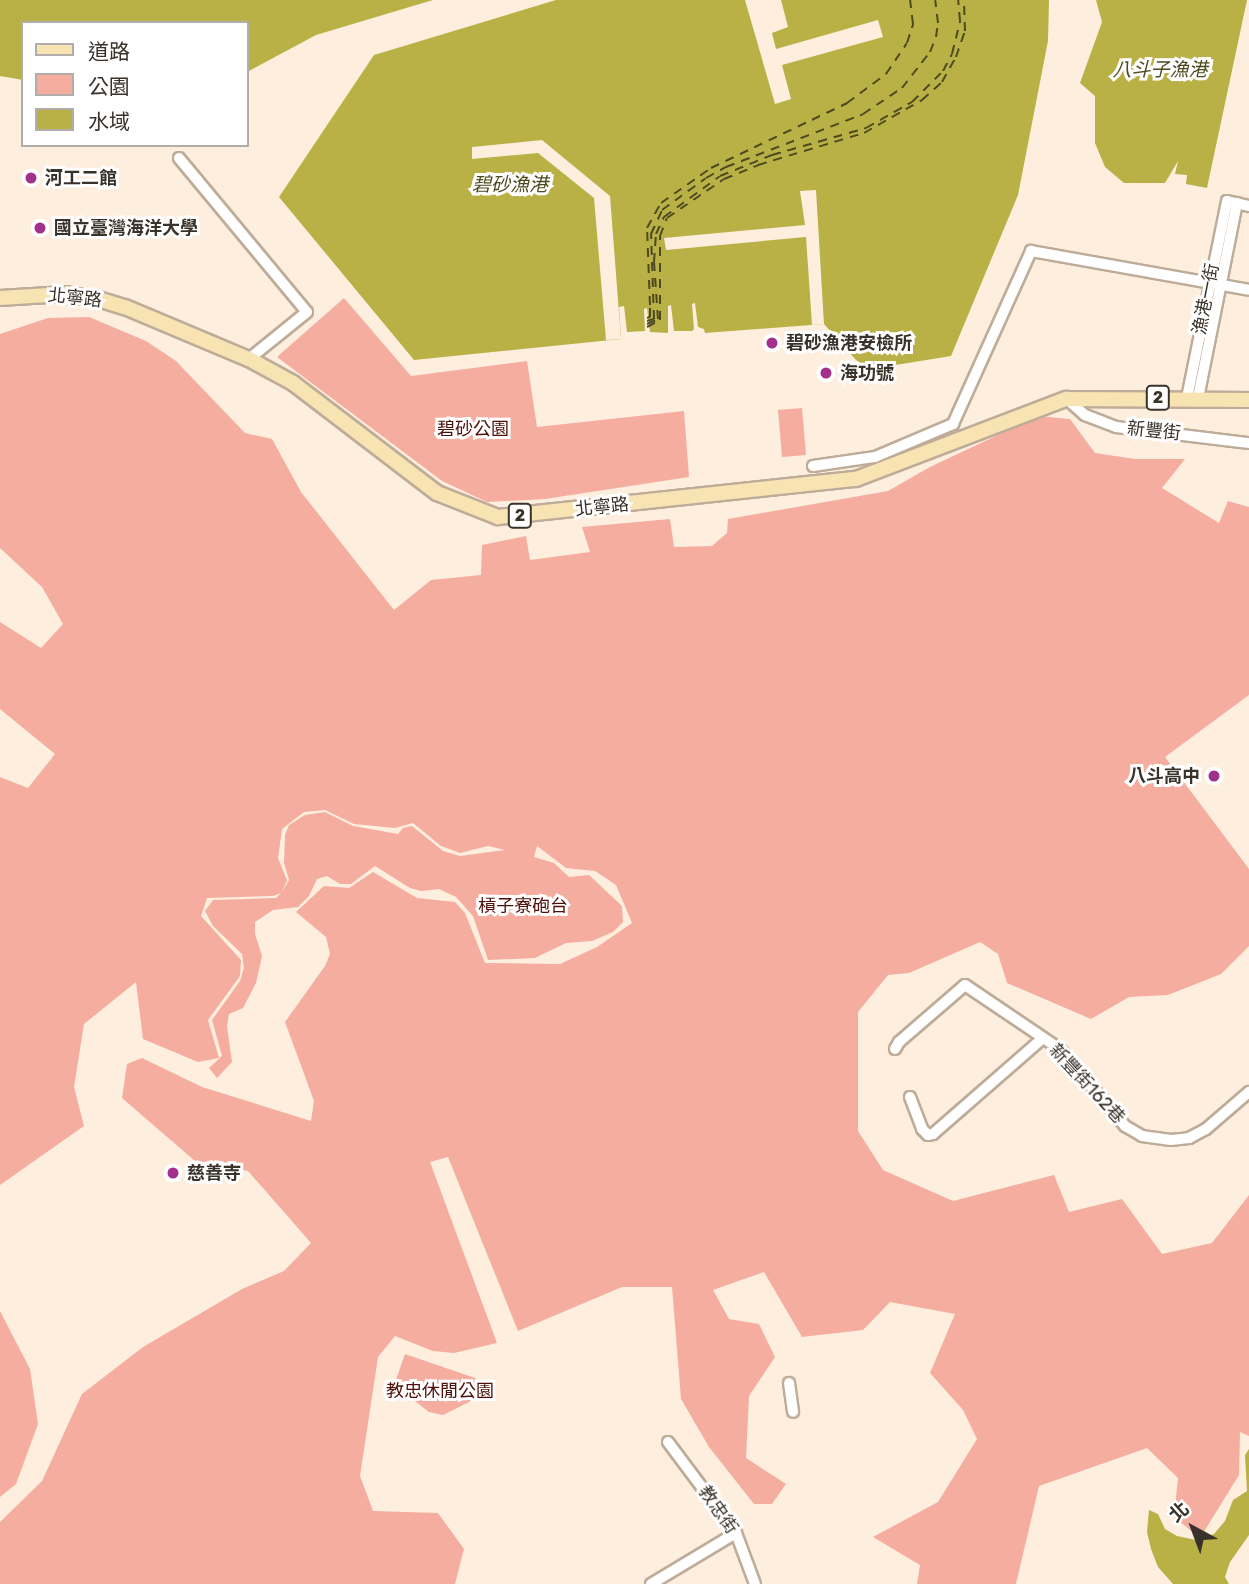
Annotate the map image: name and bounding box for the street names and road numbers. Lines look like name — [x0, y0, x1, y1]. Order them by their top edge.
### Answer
street label: 漁港一街 — [1189, 262, 1223, 336]
street label: 北寧路 — [47, 284, 103, 312]
road number: 2 — [1146, 386, 1170, 410]
street label: 新豐街 — [1126, 417, 1182, 445]
street label: 北寧路 — [574, 493, 630, 521]
road number: 2 — [508, 503, 532, 528]
street label: 新豐街162巷 — [1045, 1040, 1129, 1128]
street label: 教忠街 — [694, 1482, 742, 1538]

